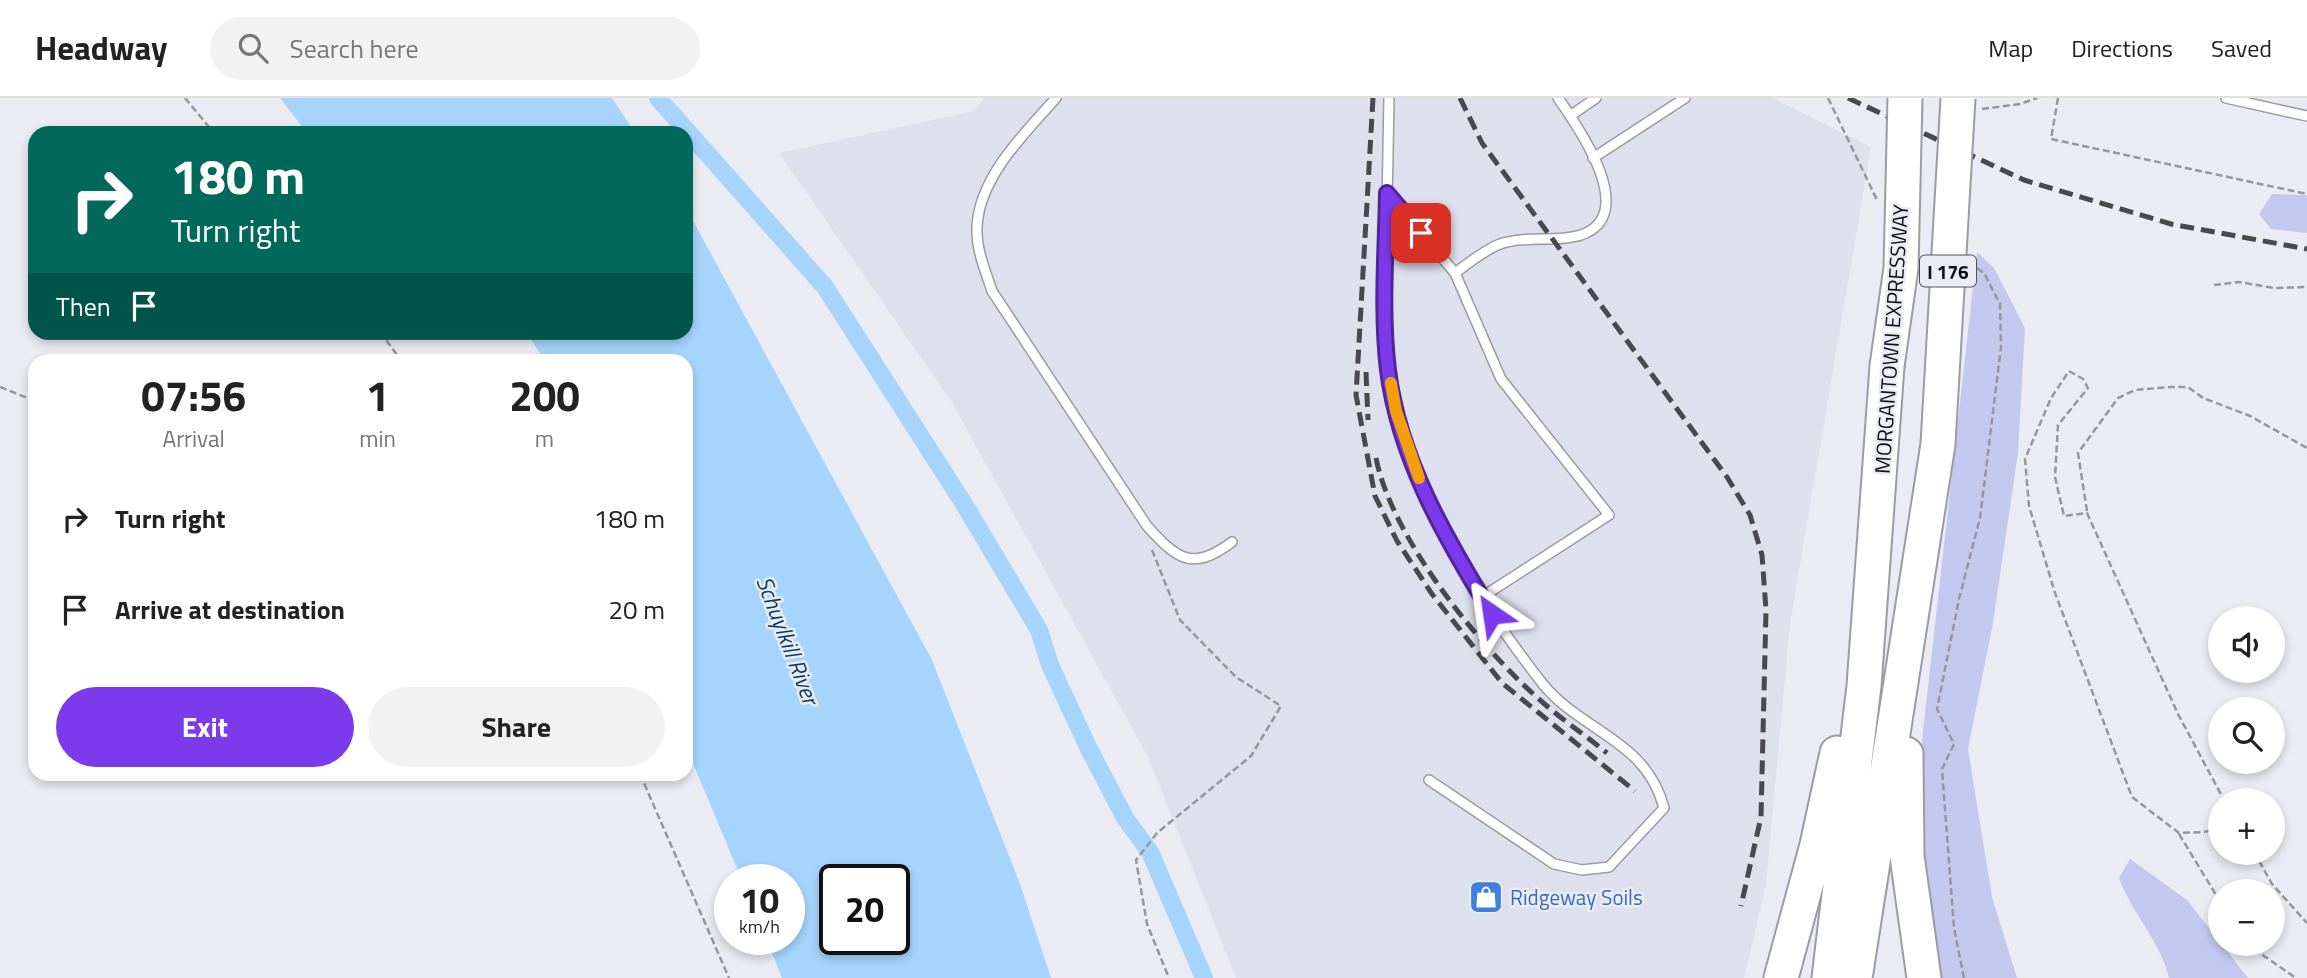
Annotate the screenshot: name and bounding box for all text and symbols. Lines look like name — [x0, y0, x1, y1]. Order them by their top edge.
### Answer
search box — [210, 17, 700, 80]
text: Headway — [35, 23, 168, 73]
icon: search — [234, 29, 272, 67]
text: Search here — [290, 29, 419, 68]
text: Map — [1988, 30, 2033, 66]
text: Directions — [2071, 30, 2173, 66]
text: Saved — [2211, 30, 2272, 66]
text: 180 m — [171, 138, 305, 213]
icon: right — [56, 154, 147, 245]
pin — [1391, 203, 1451, 263]
street label: MORGANTOWN EXPRESSWAY — [1866, 203, 1916, 475]
text: Turn right — [171, 206, 300, 254]
icon: arrive — [1402, 214, 1440, 252]
road number: I 176 — [1920, 256, 1976, 286]
text: Then — [56, 287, 111, 326]
icon: arrive — [125, 287, 163, 325]
text: 07:56 — [141, 363, 246, 427]
text: 1 — [366, 363, 389, 427]
text: 200 — [509, 363, 580, 427]
text: Arrival — [162, 421, 225, 456]
text: min — [359, 421, 396, 456]
text: m — [535, 421, 554, 456]
text: Turn right — [115, 499, 226, 538]
text: 180 m — [594, 499, 665, 538]
icon: right — [56, 500, 94, 538]
water label: Schuylkill River — [748, 571, 829, 712]
position arrow — [1455, 577, 1529, 651]
text: Arrive at destination — [115, 590, 345, 629]
text: 20 m — [608, 590, 665, 629]
icon: arrive — [56, 591, 94, 629]
map controls — [2208, 606, 2285, 956]
button: sound — [2208, 606, 2285, 683]
button: Exit — [56, 687, 354, 767]
button: Share — [368, 687, 665, 767]
button: search — [2208, 697, 2285, 774]
button: + — [2208, 788, 2285, 865]
speed limit sign: 20 — [819, 864, 910, 955]
text: 10 — [740, 873, 779, 927]
shop icon: Ridgeway Soils — [1467, 878, 1505, 916]
button: − — [2208, 879, 2285, 956]
place label: Ridgeway Soils — [1510, 881, 1643, 913]
text: km/h — [739, 913, 780, 940]

